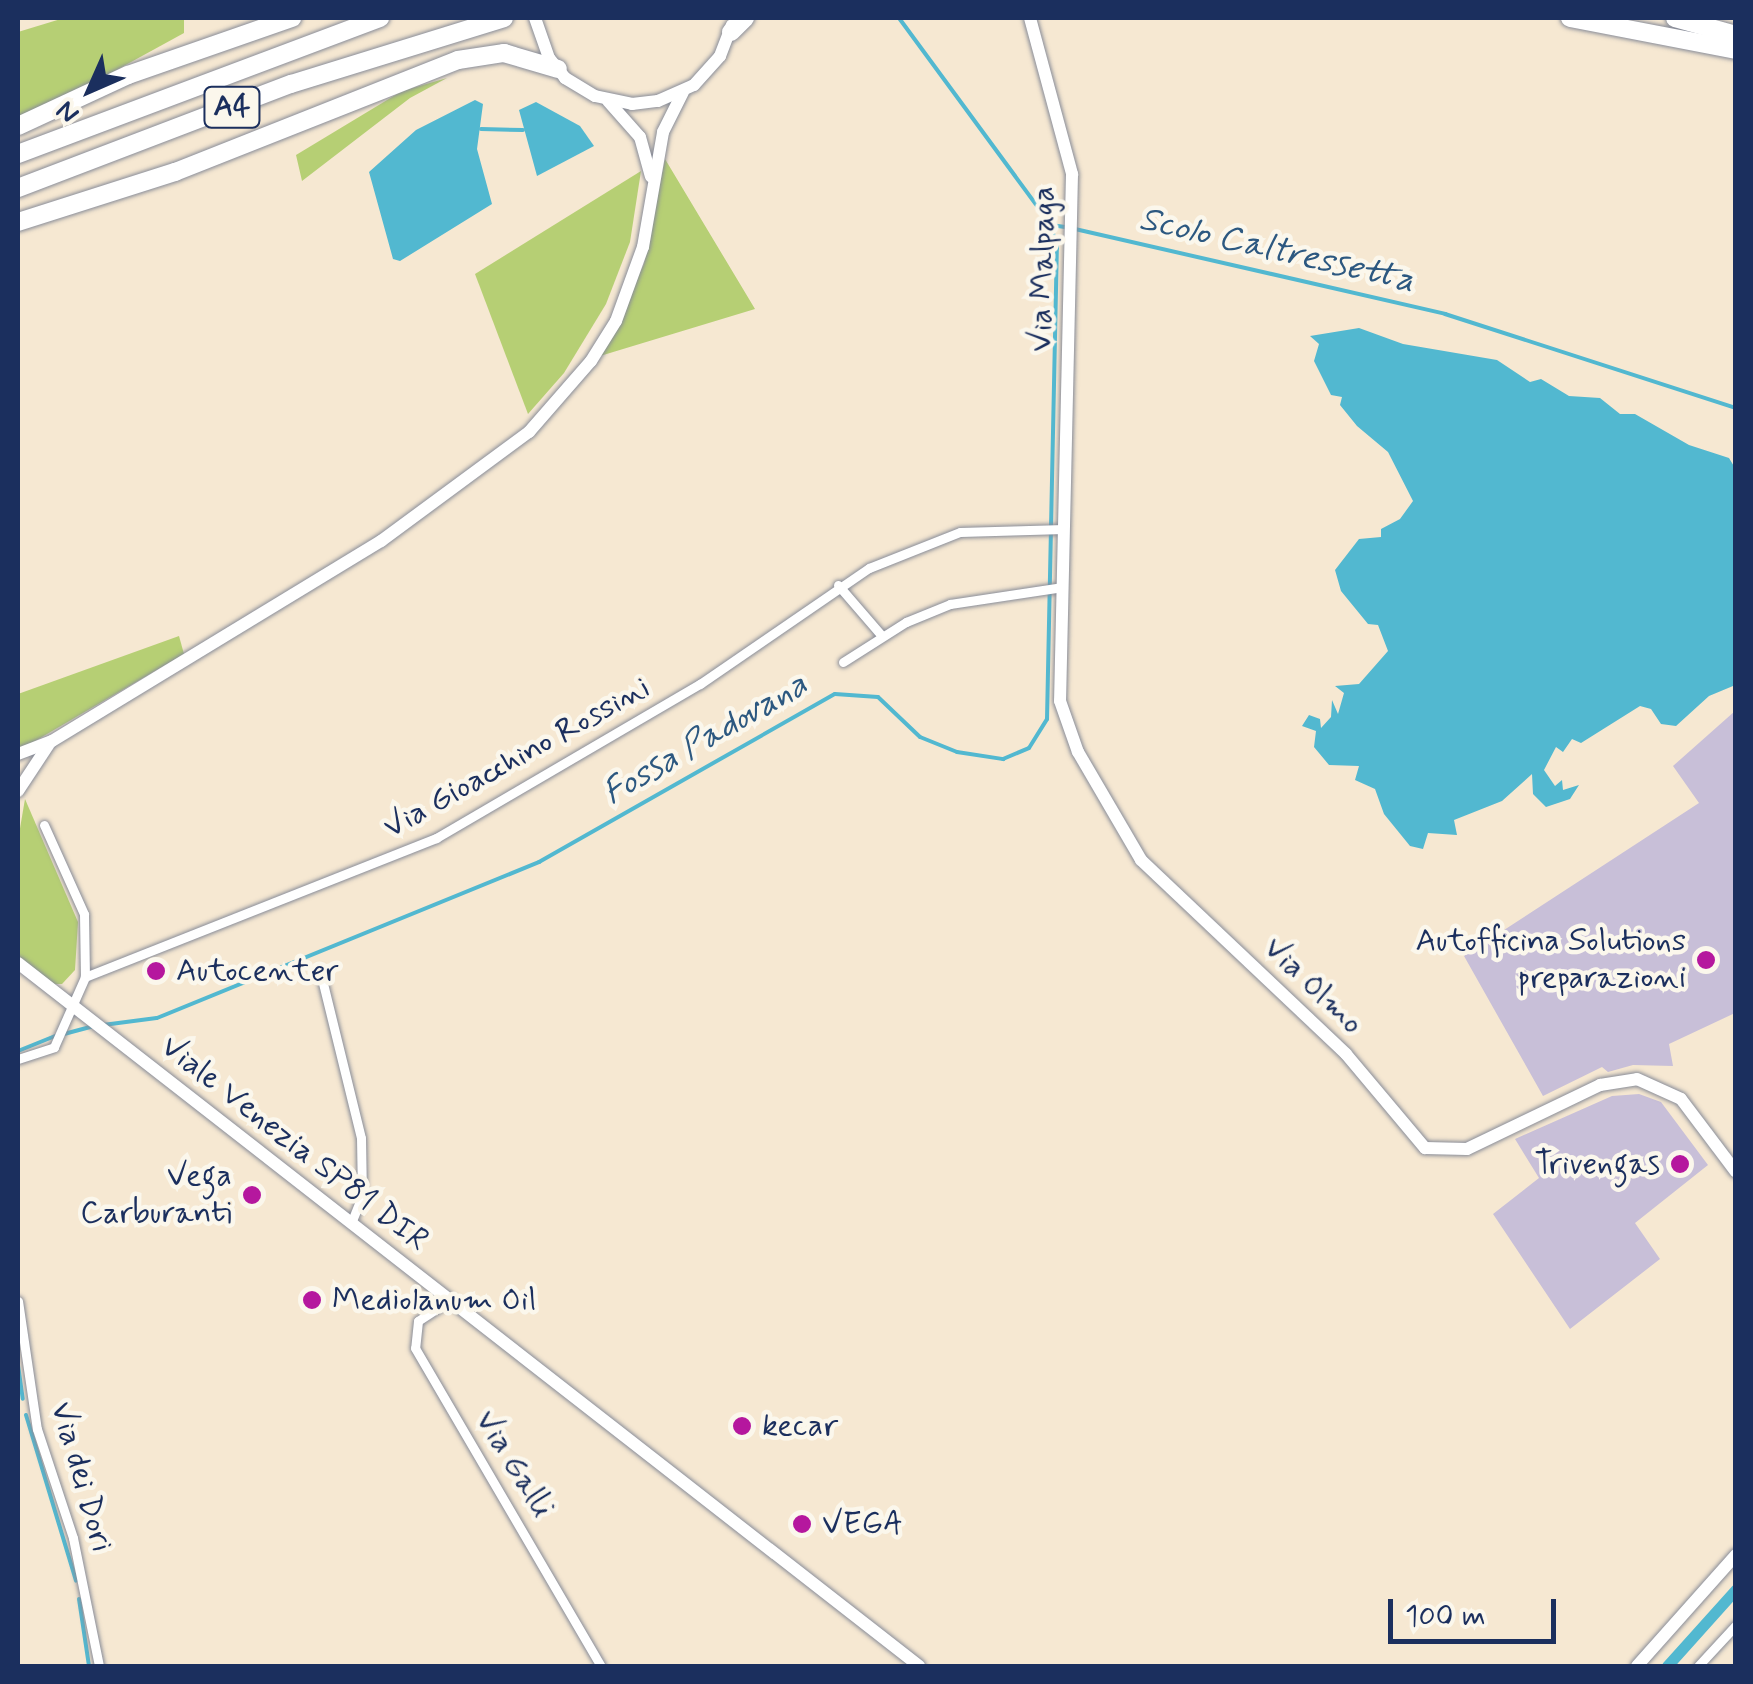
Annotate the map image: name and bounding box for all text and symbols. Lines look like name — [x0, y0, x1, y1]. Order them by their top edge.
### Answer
north arrow — [40, 40, 140, 140]
road number: A4 — [202, 82, 262, 132]
text: N — [49, 92, 88, 131]
street label: Via Malpaga — [1022, 186, 1064, 352]
water label: Scolo Caltressetta — [1137, 198, 1417, 302]
water label: Fossa Padovana — [597, 665, 813, 813]
street label: Via Gioacchino Rossini — [381, 671, 653, 845]
place label: Autofficina Solutions preparazioni — [1418, 923, 1686, 998]
street label: Via Olmo — [1255, 929, 1371, 1043]
marker: Autofficina Solutions preparazioni — [1695, 949, 1717, 971]
place label: Autocenter — [176, 952, 339, 990]
marker: Autocenter — [145, 960, 167, 982]
street label: Viale Venezia SP81 DIR — [154, 1028, 434, 1260]
place label: Trivengas — [1534, 1145, 1660, 1183]
marker: Trivengas — [1669, 1153, 1691, 1175]
place label: Vega Carburanti — [80, 1158, 232, 1233]
marker: Vega Carburanti — [241, 1184, 263, 1206]
place label: Mediolanum Oil — [332, 1281, 538, 1319]
marker: Mediolanum Oil — [301, 1289, 323, 1311]
street label: Via dei Dori — [41, 1398, 121, 1556]
street label: Via Galli — [467, 1405, 561, 1523]
place label: kecar — [762, 1407, 838, 1445]
marker: kecar — [731, 1415, 753, 1437]
place label: VEGA — [822, 1505, 903, 1543]
marker: VEGA — [791, 1513, 813, 1535]
scale bar — [1393, 1579, 1560, 1641]
text: 100 m — [1405, 1597, 1486, 1636]

